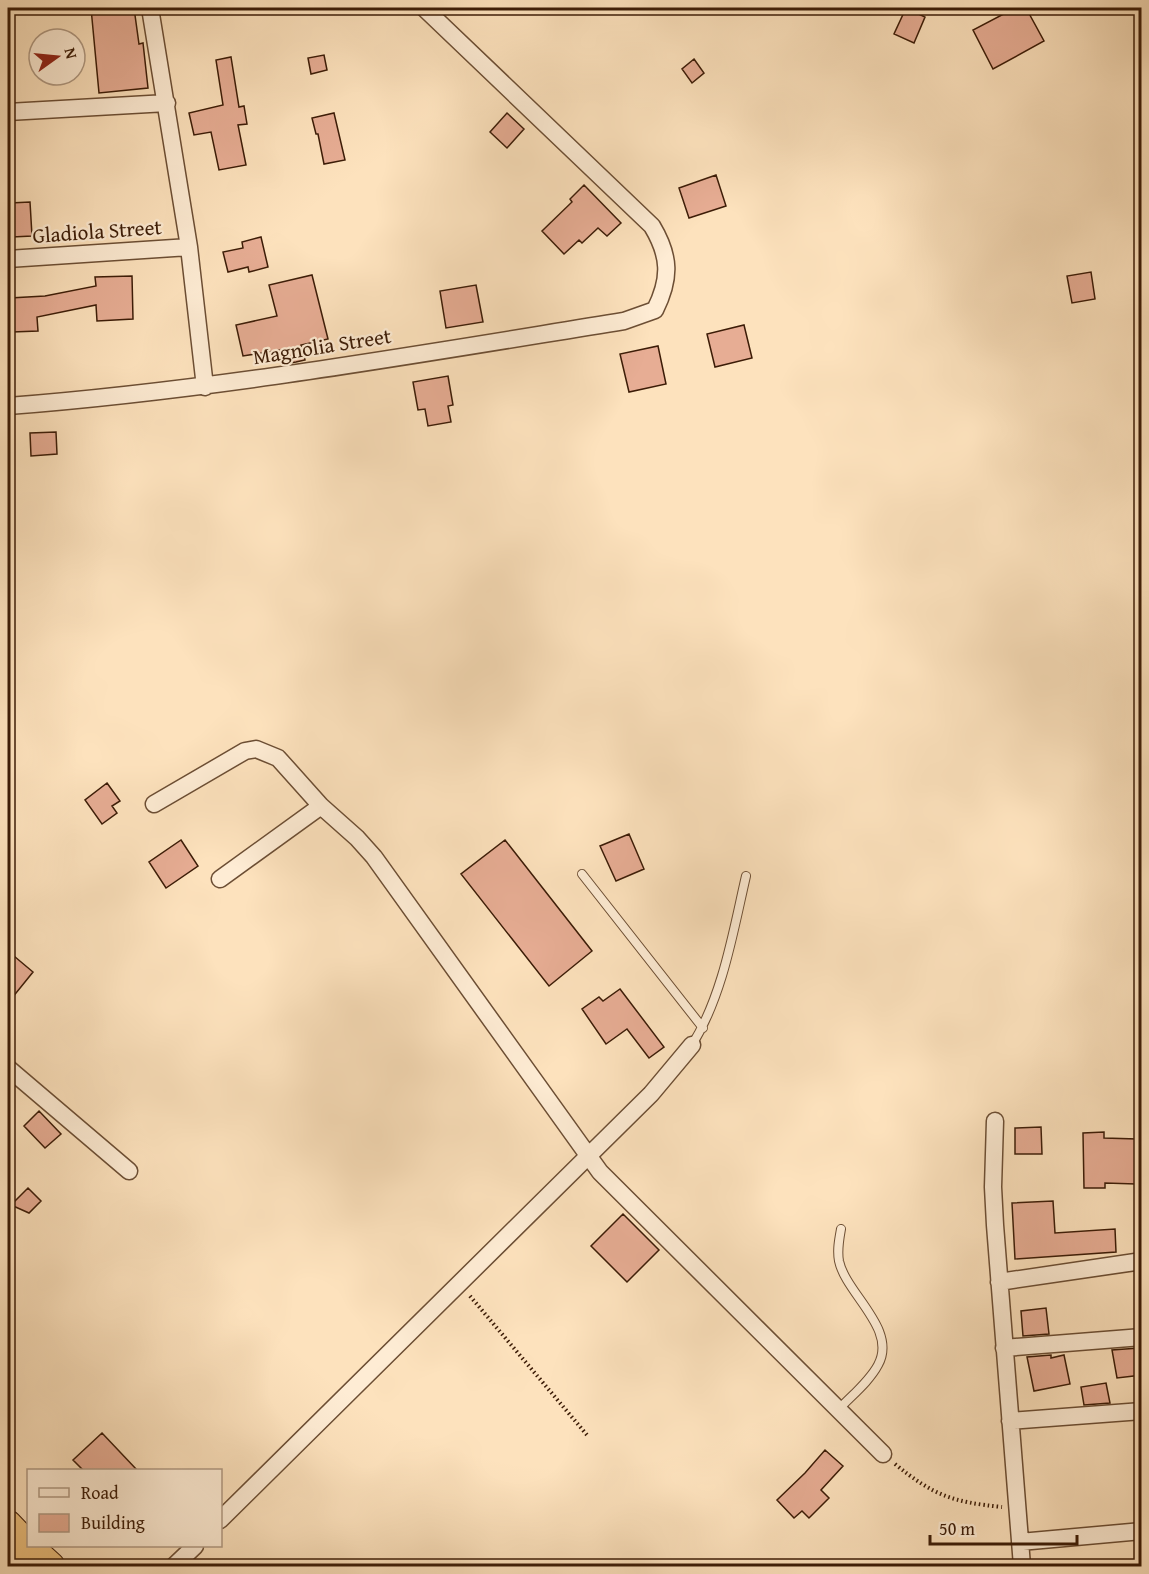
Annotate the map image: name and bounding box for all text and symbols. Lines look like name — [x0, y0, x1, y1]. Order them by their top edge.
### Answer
north arrow — [27, 27, 87, 87]
text: N — [59, 45, 85, 62]
street label: Gladiola Street — [31, 211, 163, 251]
street label: Magnolia Street — [251, 320, 394, 372]
legend — [27, 1469, 222, 1547]
text: Road — [81, 1479, 119, 1506]
scale bar — [930, 1508, 1077, 1546]
text: Building — [81, 1509, 145, 1536]
text: 50 m — [939, 1515, 975, 1542]

